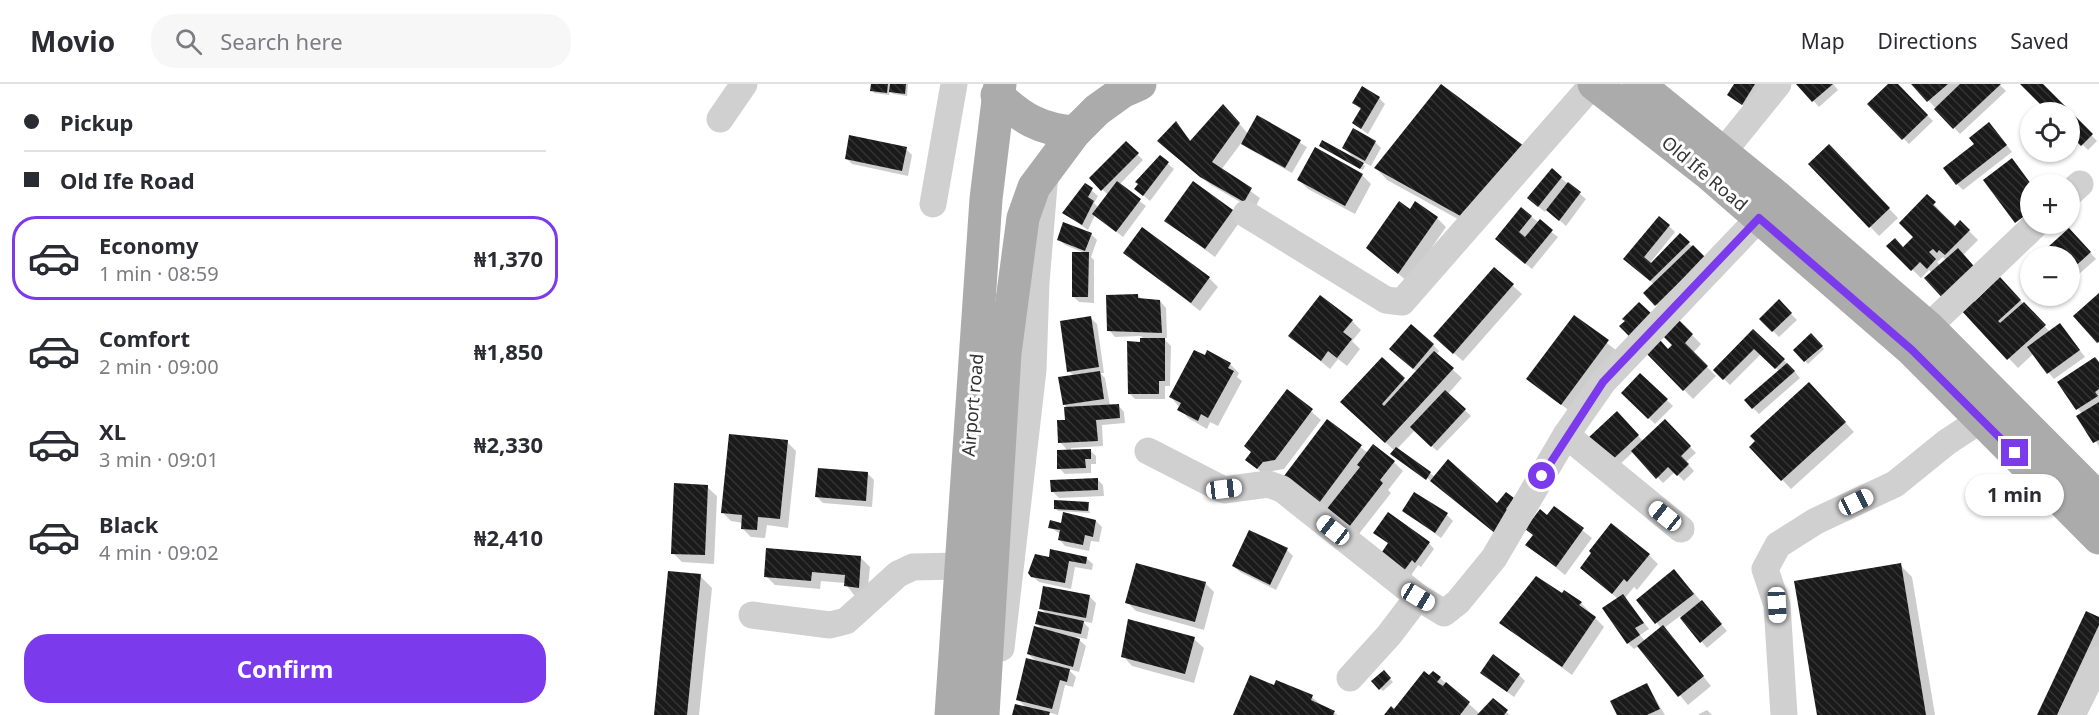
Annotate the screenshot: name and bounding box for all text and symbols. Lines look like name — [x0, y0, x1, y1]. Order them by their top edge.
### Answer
search box — [151, 14, 571, 68]
text: Movio — [30, 22, 115, 60]
icon: search — [172, 25, 205, 58]
text: Search here — [220, 26, 343, 56]
text: Map — [1801, 27, 1845, 55]
text: Directions — [1878, 27, 1977, 55]
text: Saved — [2010, 27, 2069, 55]
map controls — [2020, 102, 2080, 306]
button: locate — [2020, 102, 2080, 162]
text: Pickup — [60, 107, 133, 137]
street label: Old Ife Road — [1657, 130, 1753, 216]
text: Old Ife Road — [60, 165, 195, 195]
button: + — [2020, 174, 2080, 234]
text: Economy — [99, 230, 198, 260]
icon: car — [27, 231, 81, 285]
text: ₦1,370 — [474, 243, 543, 273]
button: − — [2020, 246, 2080, 306]
text: 1 min · 08:59 — [99, 260, 219, 287]
text: Comfort — [99, 323, 190, 353]
icon: car — [27, 324, 81, 378]
text: ₦1,850 — [474, 336, 543, 366]
text: 2 min · 09:00 — [99, 353, 219, 380]
street label: Airport road — [956, 353, 988, 457]
text: XL — [99, 416, 126, 446]
icon: car — [27, 417, 81, 471]
text: ₦2,330 — [474, 429, 543, 459]
route end — [2001, 439, 2028, 466]
text: 3 min · 09:01 — [99, 446, 219, 473]
route start — [1528, 462, 1555, 489]
callout: 1 min — [1966, 474, 2064, 516]
car — [1205, 478, 1243, 500]
text: 1 min — [1987, 481, 2042, 508]
car — [1836, 486, 1876, 518]
car — [1645, 498, 1685, 534]
text: Black — [99, 509, 158, 539]
icon: car — [27, 510, 81, 564]
car — [1313, 512, 1353, 548]
text: ₦2,410 — [474, 522, 543, 552]
text: 4 min · 09:02 — [99, 539, 219, 566]
car — [1398, 580, 1438, 614]
car — [1767, 587, 1787, 623]
button: Confirm — [24, 634, 546, 703]

